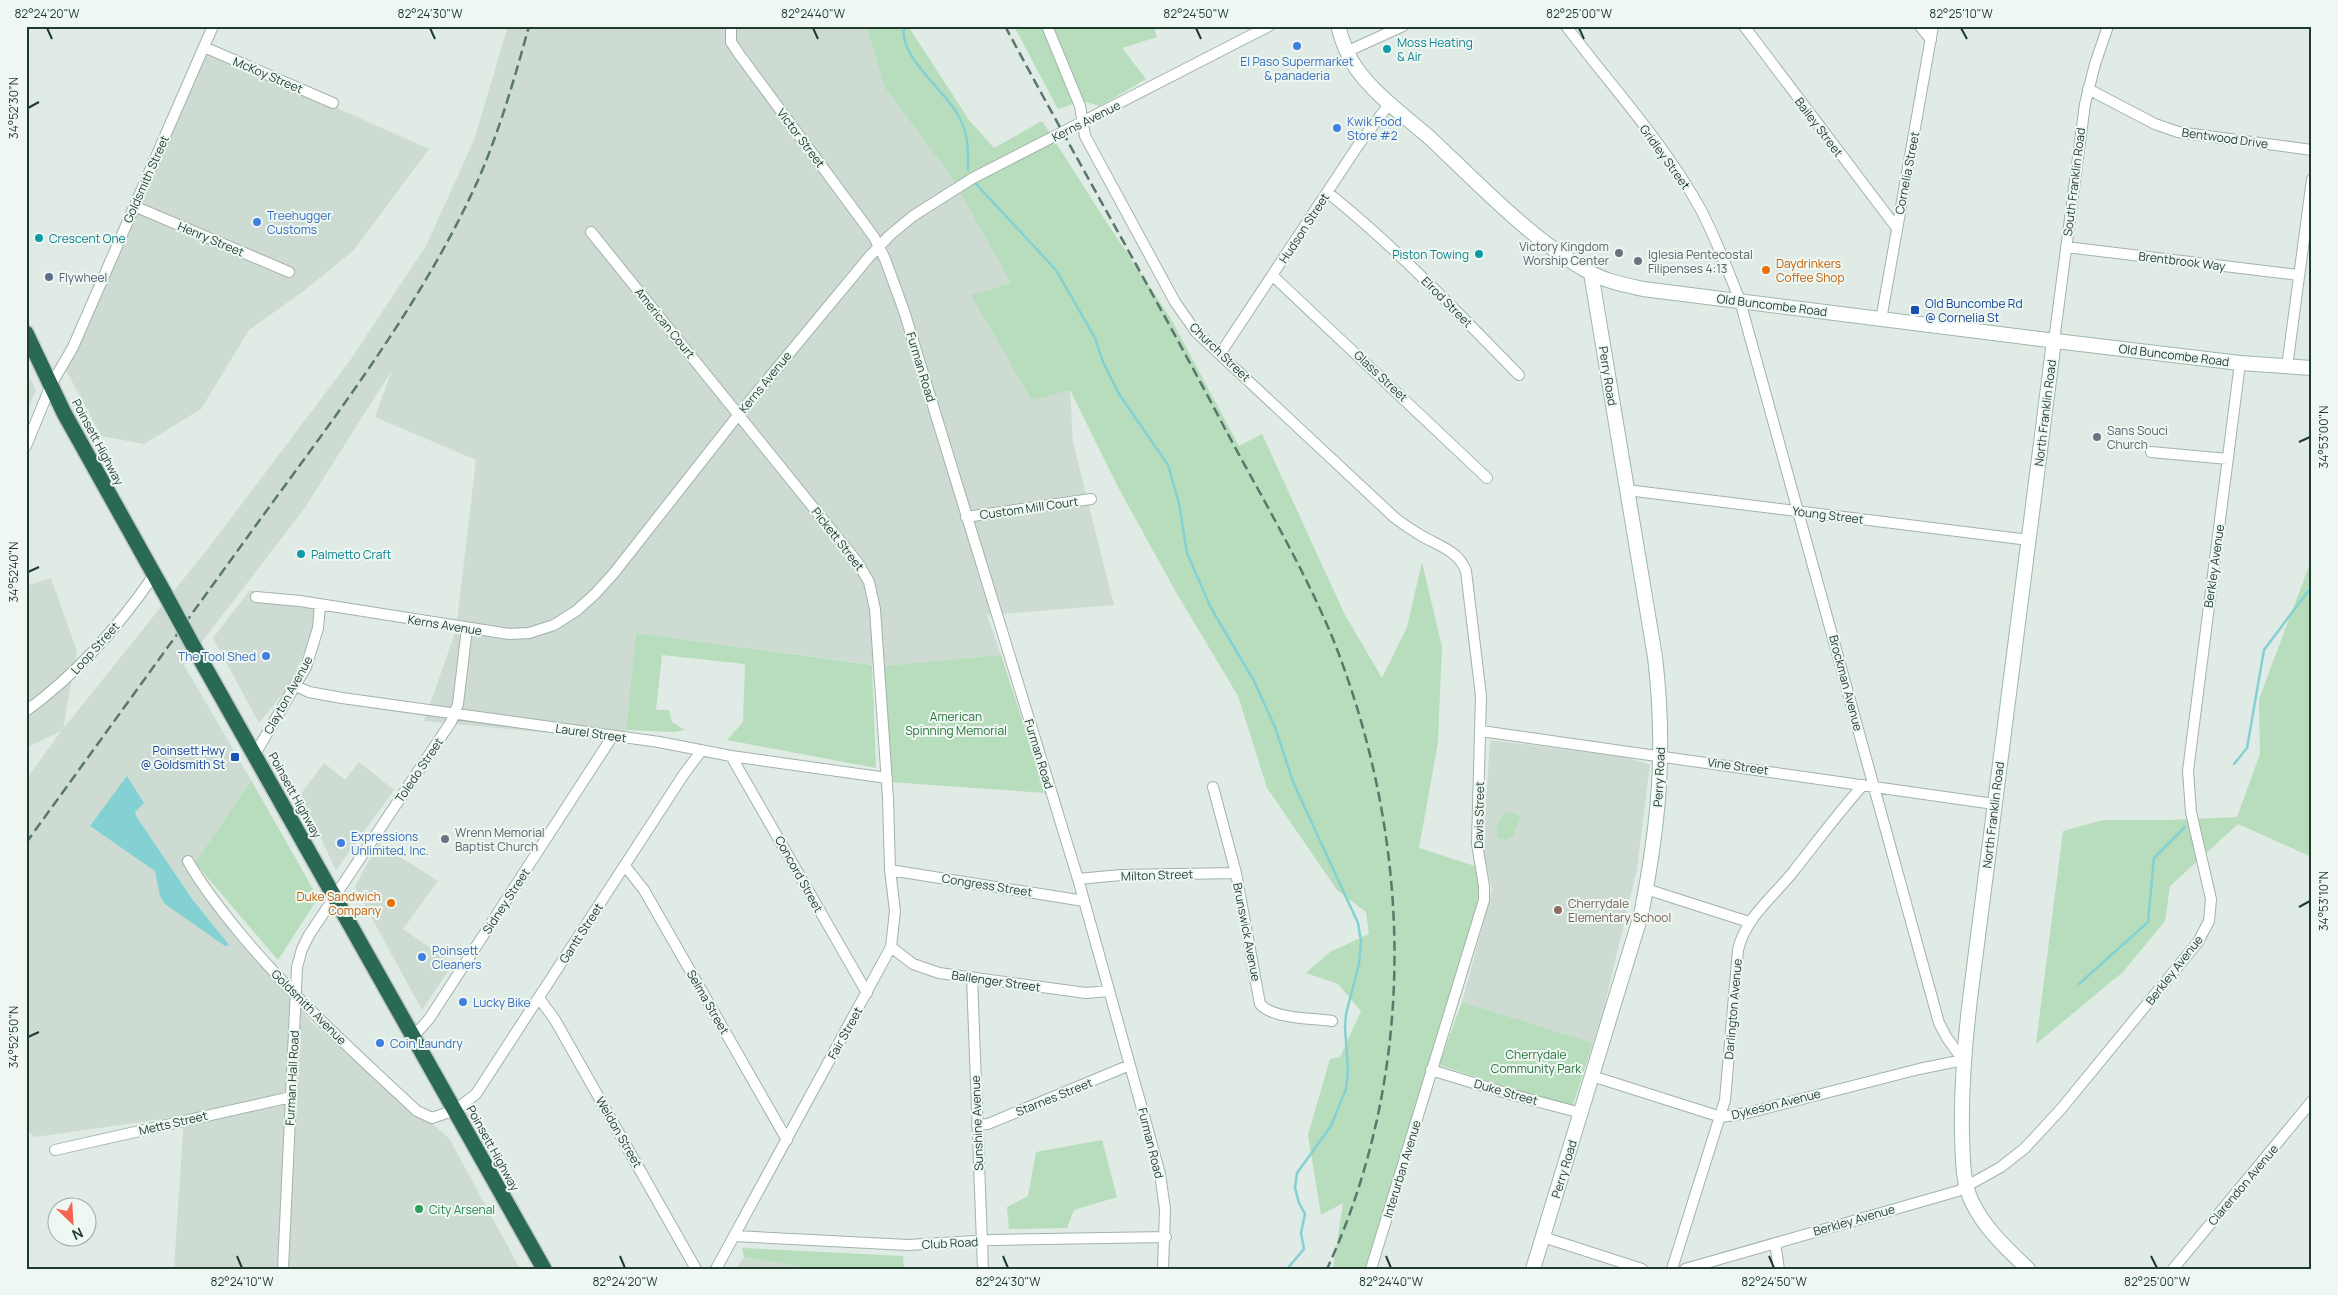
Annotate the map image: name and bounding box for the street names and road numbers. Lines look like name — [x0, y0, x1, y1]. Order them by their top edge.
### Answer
street label: McKoy Street — [231, 53, 306, 97]
street label: Bailey Street — [1791, 94, 1847, 160]
street label: Kerns Avenue — [1049, 96, 1123, 146]
street label: Victor Street — [773, 105, 829, 171]
street label: Gridley Street — [1636, 121, 1694, 193]
street label: Bentwood Drive — [2181, 124, 2269, 152]
street label: South Franklin Road — [2059, 127, 2089, 237]
street label: Cornelia Street — [1891, 130, 1923, 216]
street label: Goldsmith Street — [119, 132, 173, 226]
street label: Hudson Street — [1275, 189, 1333, 266]
street label: Henry Street — [175, 217, 247, 261]
street label: Brentbrook Way — [2138, 247, 2227, 275]
street label: Elrod Street — [1418, 273, 1476, 331]
street label: American Court — [631, 284, 699, 362]
street label: Old Buncombe Road — [1716, 290, 1828, 320]
street label: Church Street — [1186, 319, 1254, 385]
street label: Furman Road — [902, 330, 940, 404]
street label: Old Buncombe Road — [2118, 340, 2230, 370]
street label: Perry Road — [1595, 345, 1621, 407]
street label: Glass Street — [1350, 347, 1412, 406]
street label: Kerns Avenue — [735, 348, 795, 416]
street label: North Franklin Road — [2030, 359, 2060, 467]
street label: Poinsett Highway — [68, 396, 128, 489]
street label: Custom Mill Court — [979, 493, 1079, 523]
street label: Young Street — [1791, 502, 1865, 528]
street label: Pickett Street — [808, 504, 868, 574]
street label: Berkley Avenue — [2200, 523, 2228, 609]
street label: Kerns Avenue — [407, 611, 483, 639]
street label: Loop Street — [67, 618, 123, 678]
street label: Brockman Avenue — [1825, 633, 1867, 733]
street label: Clayton Avenue — [260, 653, 316, 737]
street label: Furman Road — [1020, 717, 1058, 791]
street label: Laurel Street — [554, 720, 628, 746]
street label: Toledo Street — [391, 734, 447, 806]
street label: Perry Road — [1649, 747, 1669, 807]
street label: Poinsett Highway — [264, 749, 326, 842]
street label: Vine Street — [1706, 753, 1770, 779]
street label: North Franklin Road — [1978, 761, 2008, 869]
street label: Davis Street — [1470, 781, 1488, 849]
street label: Concord Street — [771, 833, 827, 916]
street label: Sidney Street — [478, 865, 534, 937]
street label: Milton Street — [1121, 865, 1194, 885]
street label: Congress Street — [941, 869, 1034, 901]
street label: Brunswick Avenue — [1229, 881, 1265, 983]
street label: Gantt Street — [555, 899, 607, 966]
street label: Berkley Avenue — [2141, 932, 2207, 1008]
street label: Darlington Avenue — [1720, 958, 1746, 1060]
street label: Goldsmith Avenue — [268, 966, 350, 1048]
street label: Ballenger Street — [950, 966, 1042, 996]
street label: Selma Street — [683, 967, 733, 1037]
street label: Fair Street — [824, 1004, 866, 1062]
street label: Furman Hall Road — [281, 1030, 303, 1126]
street label: Starnes Street — [1013, 1074, 1095, 1120]
street label: Sunshine Avenue — [967, 1075, 987, 1171]
street label: Duke Street — [1472, 1075, 1540, 1109]
street label: Dykeson Avenue — [1730, 1085, 1822, 1123]
street label: Weldon Street — [592, 1093, 646, 1171]
street label: Poinsett Highway — [462, 1102, 524, 1195]
street label: Furman Road — [1134, 1106, 1168, 1180]
street label: Metts Street — [137, 1107, 209, 1139]
street label: Interurban Avenue — [1379, 1118, 1425, 1220]
street label: Perry Road — [1547, 1138, 1581, 1200]
street label: Clarendon Avenue — [2204, 1141, 2282, 1229]
street label: Berkley Avenue — [1811, 1200, 1897, 1240]
street label: Club Road — [921, 1233, 979, 1253]

